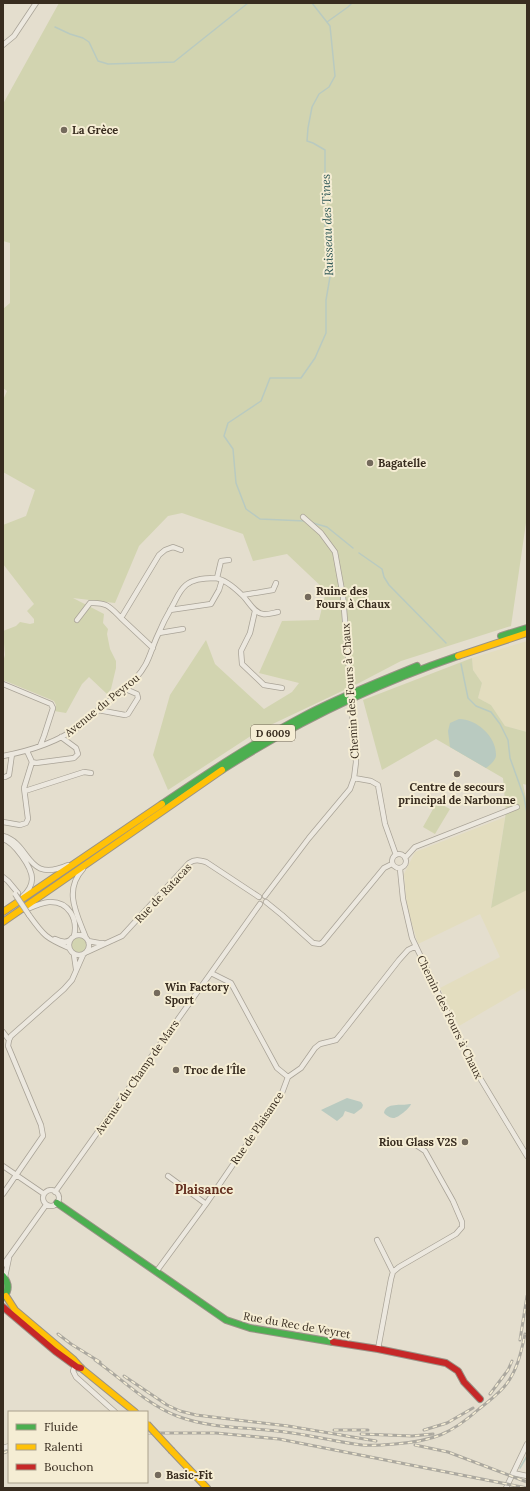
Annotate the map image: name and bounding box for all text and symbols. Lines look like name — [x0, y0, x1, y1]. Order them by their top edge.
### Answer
place label: La Grèce — [72, 123, 118, 137]
marker: La Grèce — [59, 125, 69, 135]
water label: Ruisseau des Tines — [318, 174, 336, 276]
place label: Bagatelle — [378, 456, 426, 470]
marker: Bagatelle — [365, 458, 375, 468]
place label: Ruine des Fours à Chaux — [316, 584, 390, 611]
marker: Ruine des Fours à Chaux — [303, 592, 313, 602]
street label: Chemin des Fours à Chaux — [338, 623, 362, 759]
street label: Avenue du Peyrou — [61, 670, 143, 740]
road number: D 6009 — [251, 725, 295, 741]
marker: Centre de secours principal de Narbonne — [452, 769, 462, 779]
place label: Centre de secours principal de Narbonne — [398, 780, 516, 807]
street label: Rue de Ratacas — [132, 860, 194, 926]
street label: Chemin des Fours à Chaux — [414, 953, 486, 1081]
place label: Win Factory Sport — [165, 980, 230, 1007]
marker: Win Factory Sport — [152, 988, 162, 998]
street label: Avenue du Champ de Mars — [92, 1017, 182, 1138]
place label: Troc de l'Île — [184, 1062, 246, 1077]
marker: Troc de l'Île — [171, 1065, 181, 1075]
street label: Rue de Plaisance — [227, 1089, 287, 1167]
place label: Riou Glass V2S — [379, 1135, 457, 1149]
marker: Riou Glass V2S — [460, 1137, 470, 1147]
district label: Plaisance — [175, 1181, 233, 1198]
street label: Rue du Rec de Veyret — [242, 1309, 352, 1341]
legend — [8, 1411, 148, 1483]
text: Fluide — [44, 1419, 79, 1434]
text: Ralenti — [44, 1439, 83, 1454]
text: Bouchon — [44, 1459, 94, 1474]
place label: Basic-Fit — [166, 1468, 213, 1482]
marker: Basic-Fit — [153, 1470, 163, 1480]

